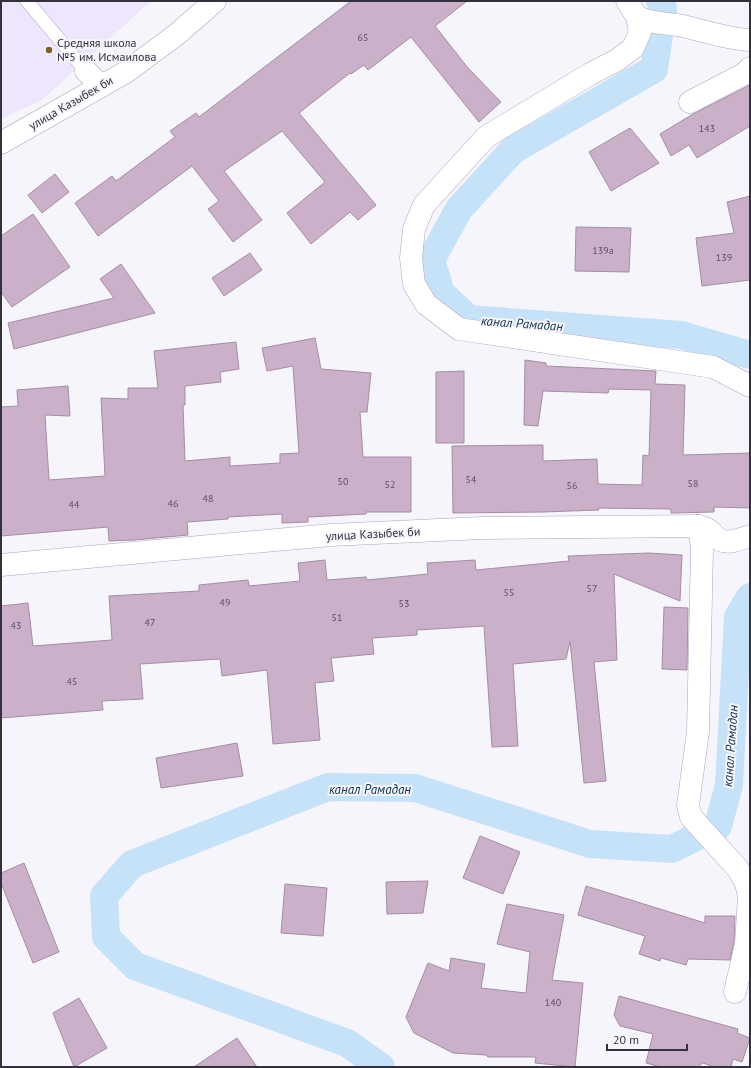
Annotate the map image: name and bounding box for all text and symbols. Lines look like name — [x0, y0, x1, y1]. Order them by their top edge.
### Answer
house number: 65 — [358, 31, 368, 44]
place label: Средняя школа №5 им. Исмаилова — [57, 35, 156, 64]
marker: Средняя школа №5 им. Исмаилова — [44, 45, 54, 55]
street label: улица Казыбек би — [26, 72, 116, 133]
house number: 143 — [699, 122, 715, 135]
house number: 139а — [592, 244, 614, 257]
house number: 139 — [716, 251, 732, 264]
water label: канал Рамадан — [480, 312, 564, 335]
house number: 54 — [466, 473, 477, 486]
house number: 50 — [338, 475, 349, 488]
house number: 58 — [688, 477, 698, 490]
house number: 52 — [385, 478, 395, 491]
house number: 56 — [567, 479, 577, 492]
house number: 48 — [203, 492, 213, 505]
house number: 46 — [168, 497, 178, 510]
house number: 44 — [69, 498, 80, 511]
street label: улица Казыбек би — [325, 524, 421, 543]
house number: 57 — [587, 582, 597, 595]
house number: 55 — [504, 586, 514, 599]
house number: 49 — [220, 596, 230, 609]
house number: 53 — [399, 597, 409, 610]
house number: 51 — [332, 611, 342, 624]
house number: 47 — [145, 616, 155, 629]
house number: 43 — [11, 619, 21, 632]
house number: 45 — [67, 675, 77, 688]
water label: канал Рамадан — [719, 704, 742, 788]
water label: канал Рамадан — [329, 781, 411, 798]
house number: 140 — [545, 996, 562, 1009]
scale bar — [607, 1026, 687, 1052]
text: 20 m — [613, 1032, 639, 1047]

